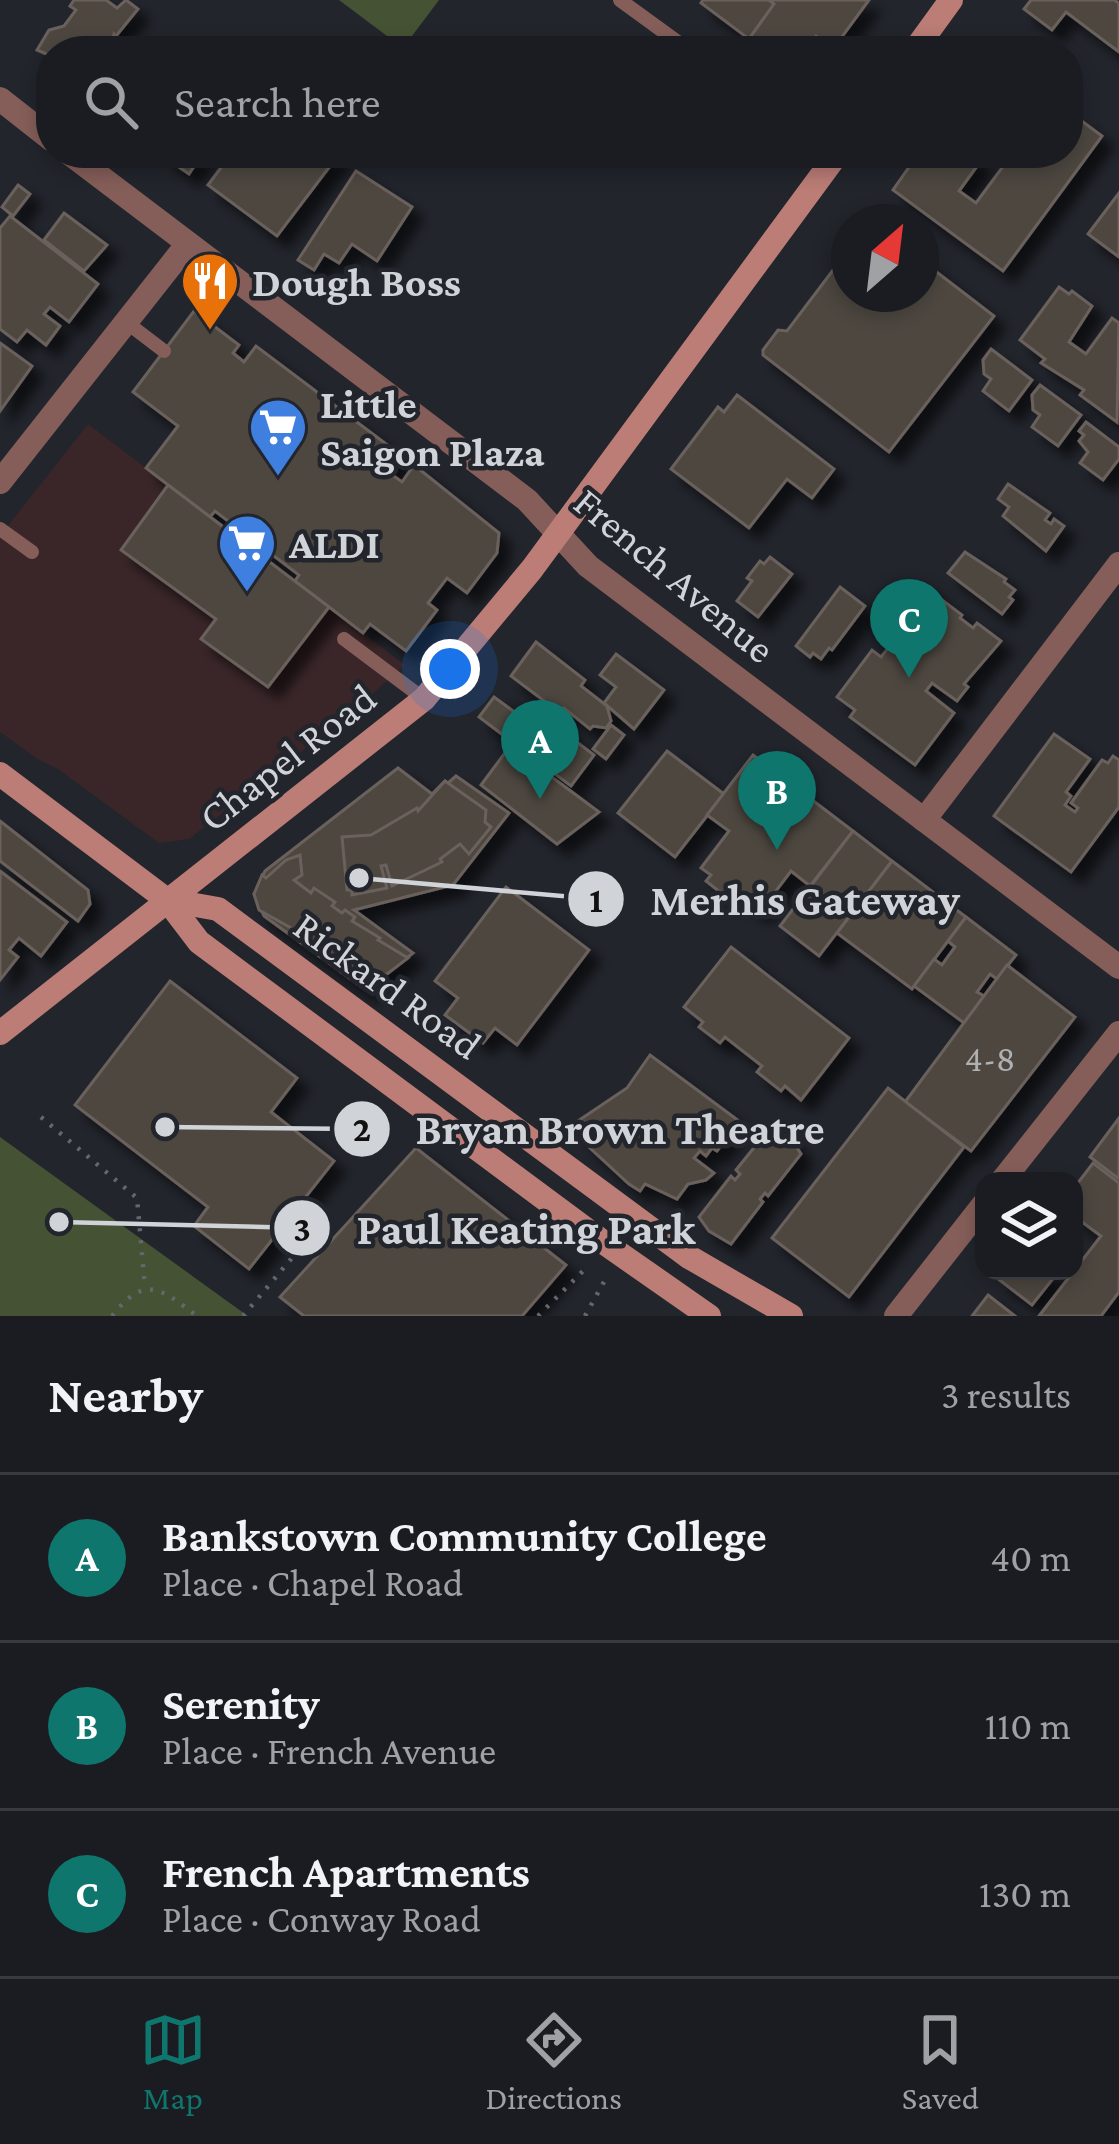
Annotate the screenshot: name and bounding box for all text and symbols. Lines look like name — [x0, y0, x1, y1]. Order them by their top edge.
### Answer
search box — [36, 36, 1083, 168]
icon: search — [78, 69, 144, 135]
text: Search here — [174, 77, 381, 127]
north arrow — [831, 204, 939, 312]
restaurant icon: Dough Boss — [179, 250, 241, 332]
place label: Dough Boss — [252, 258, 461, 305]
place label: Little Saigon Plaza — [320, 380, 545, 475]
supermarket icon: Little Saigon Plaza — [247, 396, 309, 478]
street label: French Avenue — [565, 478, 785, 672]
supermarket icon: ALDI — [216, 512, 278, 594]
place label: ALDI — [288, 520, 380, 567]
pin: C — [870, 579, 948, 678]
your location — [420, 639, 480, 699]
street label: Chapel Road — [189, 673, 385, 841]
pin: A — [501, 700, 579, 799]
pin: B — [738, 751, 816, 850]
callout: Merhis Gateway — [566, 859, 984, 940]
text: Merhis Gateway — [650, 875, 961, 925]
text: 1 — [589, 880, 603, 920]
street label: Rickard Road — [285, 901, 491, 1069]
house number: 4-8 — [965, 1039, 1015, 1079]
callout: Bryan Brown Theatre — [332, 1088, 849, 1169]
text: Bryan Brown Theatre — [415, 1104, 825, 1154]
text: 2 — [353, 1109, 371, 1149]
map controls — [975, 1172, 1083, 1280]
button: layers — [975, 1172, 1083, 1280]
callout: Paul Keating Park — [272, 1188, 719, 1269]
text: Paul Keating Park — [356, 1204, 696, 1254]
text: 3 — [293, 1209, 311, 1249]
text: Nearby — [48, 1366, 203, 1423]
text: 3 results — [941, 1373, 1071, 1416]
text: Bankstown Community College — [162, 1511, 767, 1561]
text: A — [75, 1536, 99, 1579]
text: 40 m — [990, 1536, 1071, 1579]
text: Place · Chapel Road — [162, 1561, 463, 1604]
text: Serenity — [162, 1679, 320, 1729]
text: B — [76, 1704, 98, 1747]
text: 110 m — [984, 1704, 1071, 1747]
text: Place · French Avenue — [162, 1729, 496, 1772]
text: French Apartments — [162, 1847, 530, 1897]
text: C — [75, 1872, 99, 1915]
text: 130 m — [979, 1872, 1071, 1915]
text: Place · Conway Road — [162, 1897, 481, 1940]
tab: Map — [140, 2007, 206, 2116]
tab: Directions — [486, 2007, 622, 2116]
tab: Saved — [902, 2007, 979, 2116]

